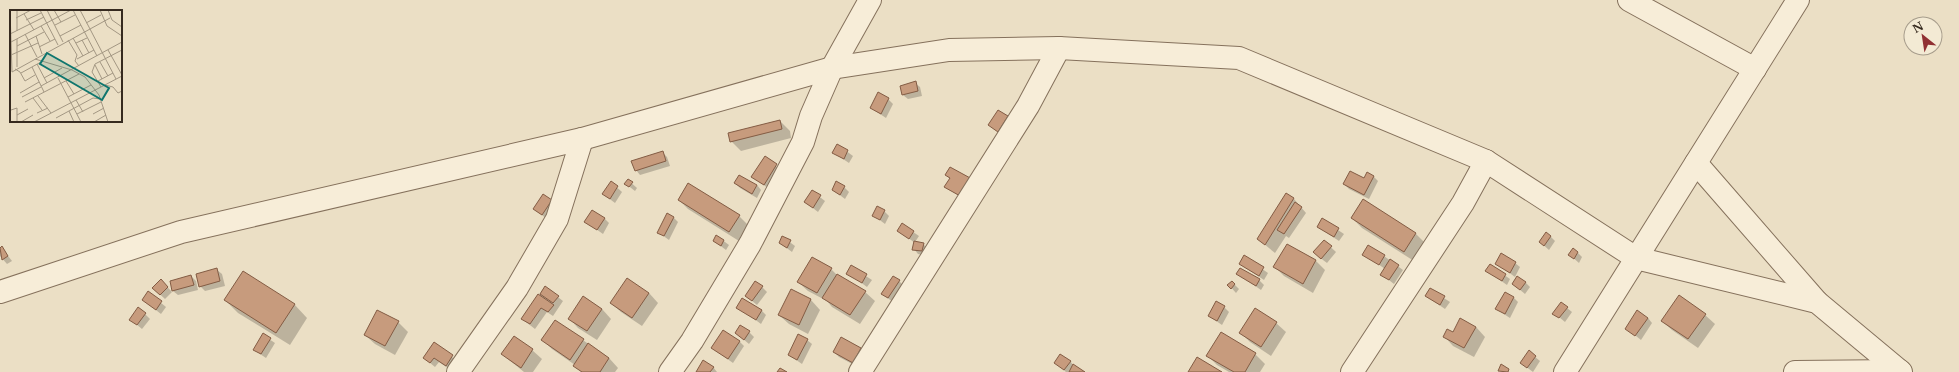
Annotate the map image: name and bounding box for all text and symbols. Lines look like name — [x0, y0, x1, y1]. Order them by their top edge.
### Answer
inset map — [10, 10, 122, 122]
north arrow — [1903, 16, 1943, 56]
text: N — [1910, 18, 1927, 36]

